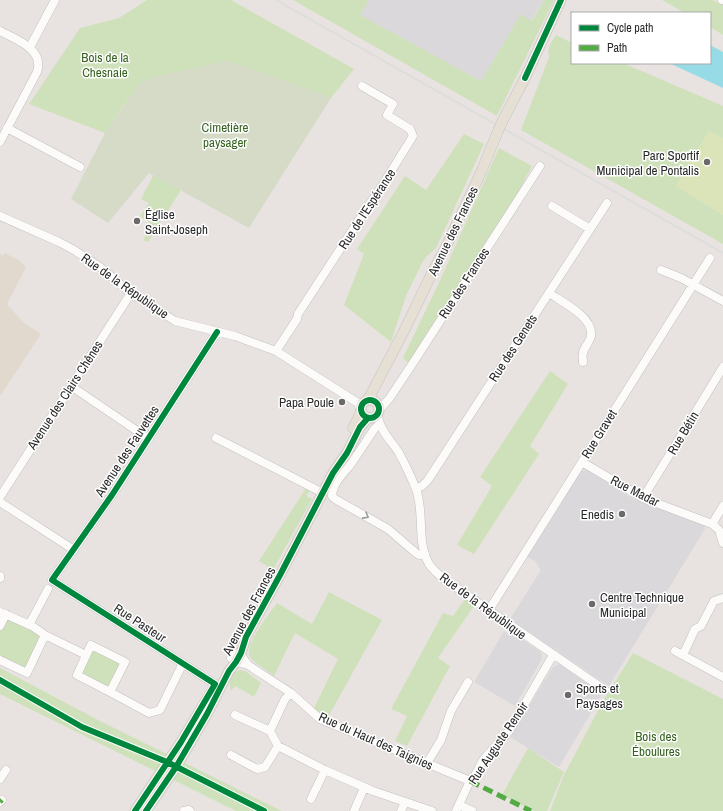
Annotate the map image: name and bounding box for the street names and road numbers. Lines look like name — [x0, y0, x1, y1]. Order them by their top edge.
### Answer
street label: Rue de l'Espérance — [335, 165, 399, 253]
street label: Avenue des Frances — [424, 183, 482, 279]
street label: Rue des Frances — [435, 244, 493, 322]
street label: Rue de la République — [78, 249, 172, 323]
street label: Rue des Genets — [485, 311, 541, 385]
street label: Avenue des Clairs Chênes — [23, 337, 107, 454]
street label: Avenue des Fauvettes — [91, 402, 163, 501]
street label: Rue Gravet — [577, 406, 621, 462]
street label: Rue Bétin — [664, 408, 703, 458]
street label: Rue Madar — [608, 471, 663, 511]
street label: Avenue des Frances — [218, 564, 279, 659]
street label: Rue de la République — [436, 569, 530, 643]
street label: Rue Pasteur — [111, 600, 170, 647]
street label: Rue Auguste Renoir — [464, 698, 532, 788]
street label: Rue du Haut des Taignies — [316, 708, 436, 774]

